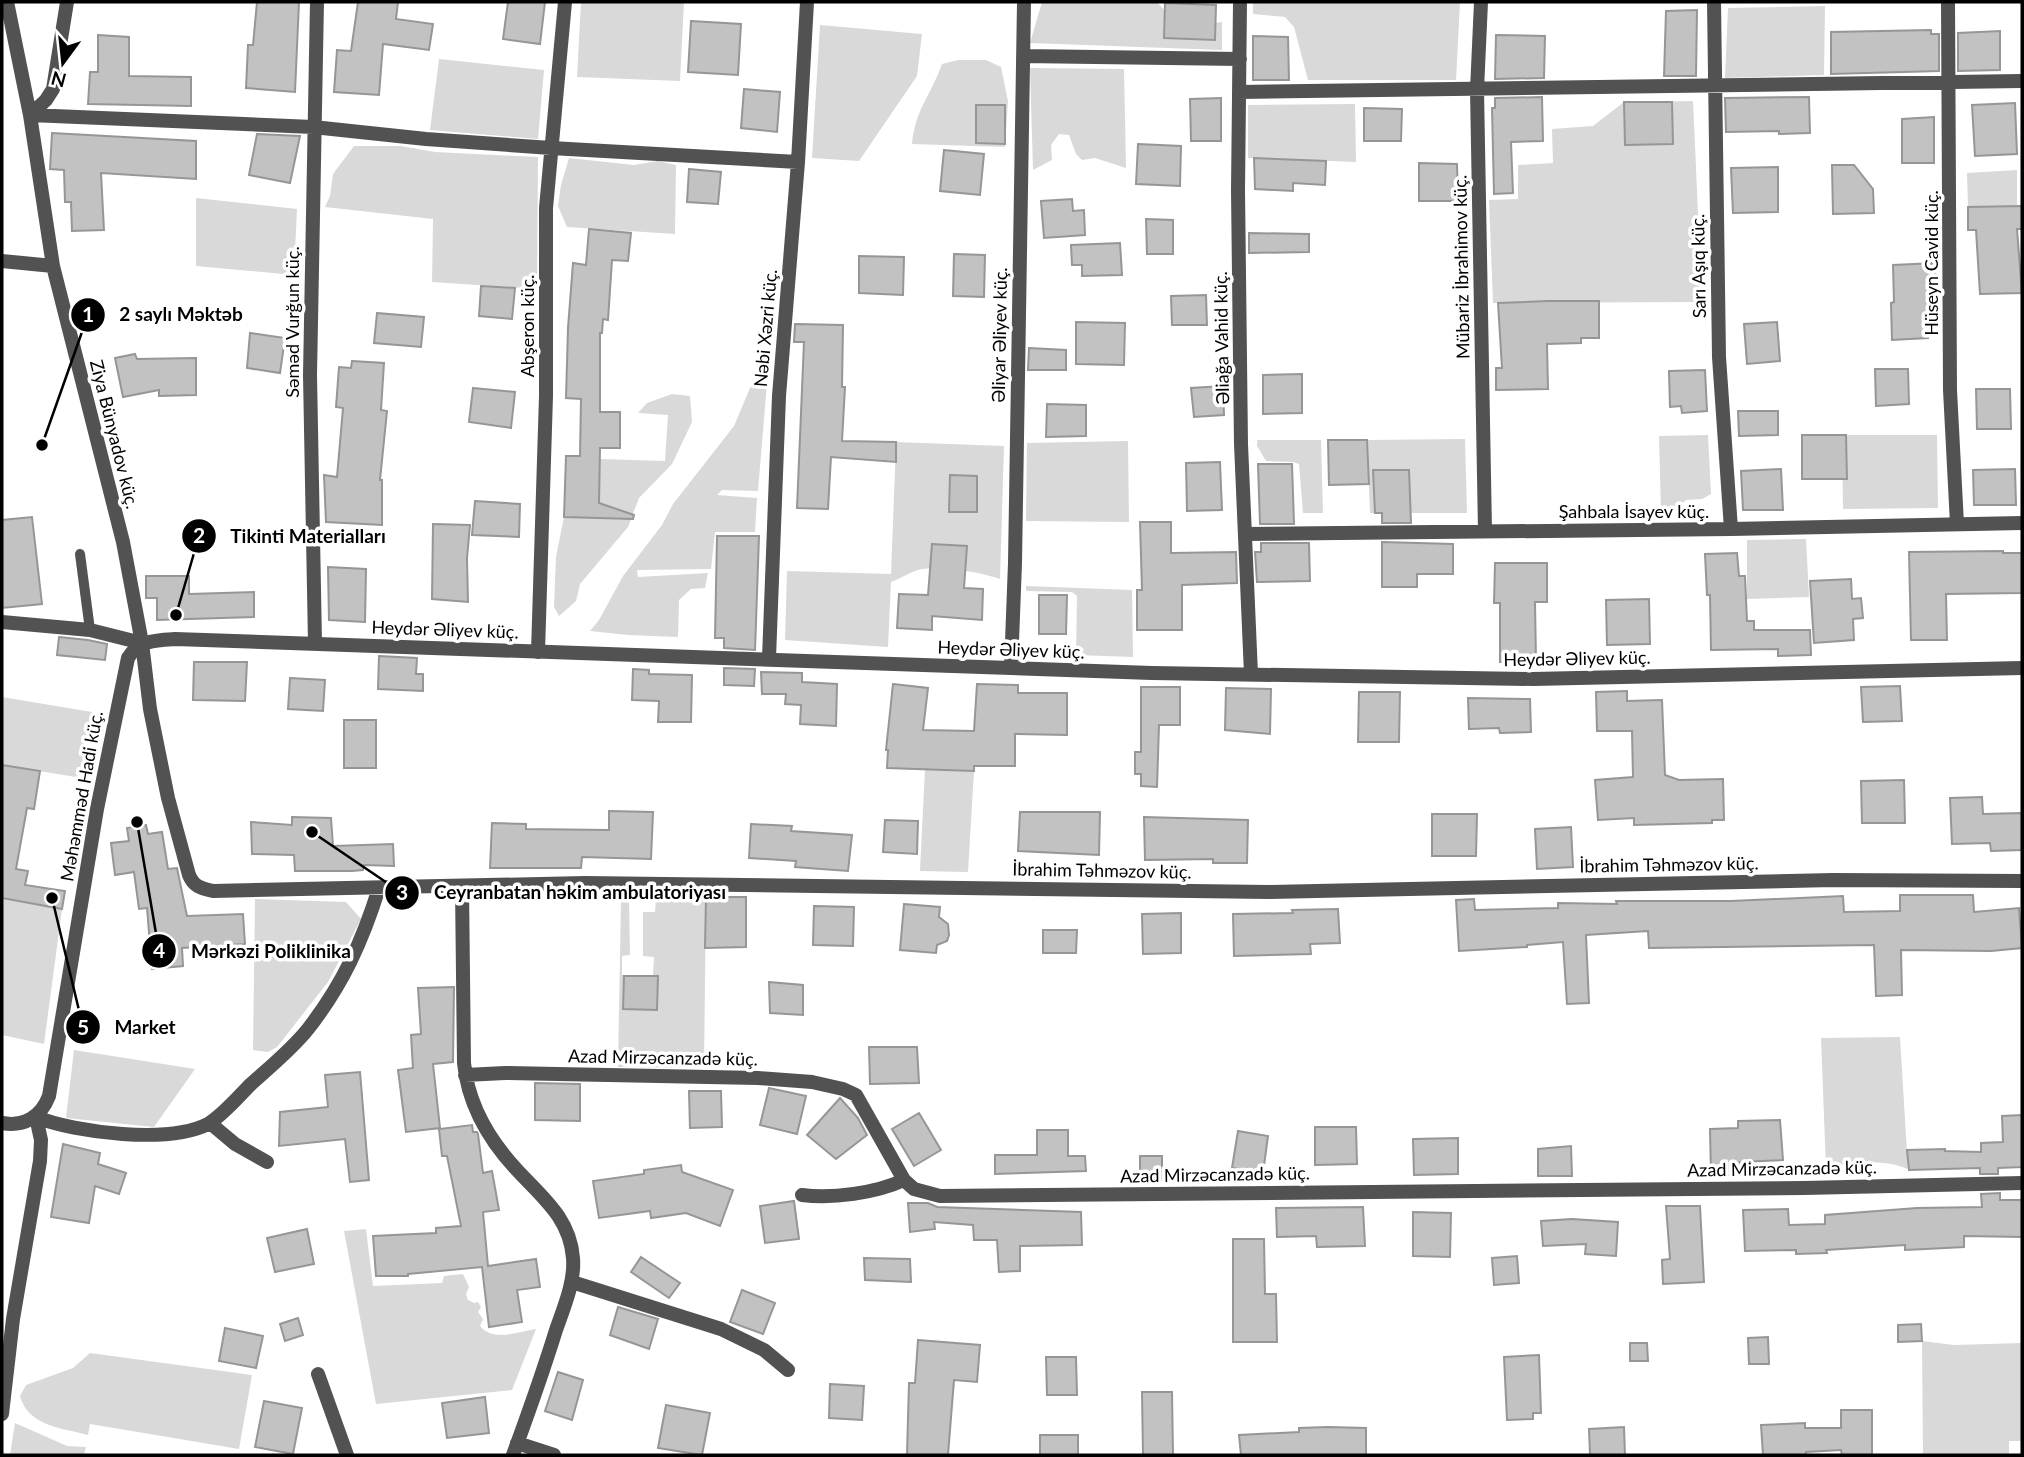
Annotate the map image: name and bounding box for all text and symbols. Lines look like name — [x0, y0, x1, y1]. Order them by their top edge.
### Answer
north arrow — [28, 28, 98, 98]
text: N — [48, 67, 69, 93]
street label: Mübariz İbrahimov küç. — [1448, 175, 1474, 359]
street label: Hüseyn Cavid küç. — [1920, 190, 1942, 336]
street label: Sarı Aşıq küç. — [1686, 214, 1710, 318]
street label: Səməd Vurğun küç. — [281, 246, 303, 398]
street label: Əliyar Əliyev küç. — [987, 267, 1011, 403]
street label: Nəbi Xəzri küç. — [749, 268, 781, 388]
street label: Əliağa Vahid küç. — [1209, 271, 1233, 405]
street label: Abşeron küç. — [516, 275, 538, 377]
callout: 2 saylı Məktəb — [70, 295, 257, 335]
text: 1 — [82, 301, 94, 326]
text: 2 saylı Məktəb — [119, 302, 243, 325]
street label: Ziya Bünyadov küç. — [86, 357, 144, 511]
street label: Şahbala İsayev küç. — [1559, 500, 1709, 522]
callout: Tikinti Materialları — [181, 516, 400, 556]
text: 2 — [193, 522, 205, 547]
text: Tikinti Materialları — [230, 524, 386, 547]
street label: Heydər Əliyev küç. — [371, 615, 519, 643]
street label: Heydər Əliyev küç. — [937, 635, 1085, 663]
street label: Heydər Əliyev küç. — [1503, 646, 1651, 670]
street label: Məhəmməd Hadi küç. — [55, 709, 107, 883]
street label: İbrahim Təhməzov küç. — [1579, 851, 1759, 877]
street label: İbrahim Təhməzov küç. — [1012, 857, 1192, 883]
callout: Ceyranbatan həkim ambulatoriyası — [385, 873, 740, 913]
text: 3 — [396, 879, 408, 904]
text: Ceyranbatan həkim ambulatoriyası — [434, 880, 726, 903]
callout: Mərkəzi Poliklinika — [142, 931, 364, 971]
text: 4 — [153, 937, 165, 962]
text: Mərkəzi Poliklinika — [191, 939, 351, 962]
callout: Market — [65, 1007, 190, 1047]
text: 5 — [77, 1014, 89, 1039]
text: Market — [114, 1015, 176, 1038]
street label: Azad Mirzəcanzadə küç. — [568, 1044, 758, 1070]
street label: Azad Mirzəcanzadə küç. — [1687, 1155, 1877, 1181]
street label: Azad Mirzəcanzadə küç. — [1120, 1161, 1310, 1187]

